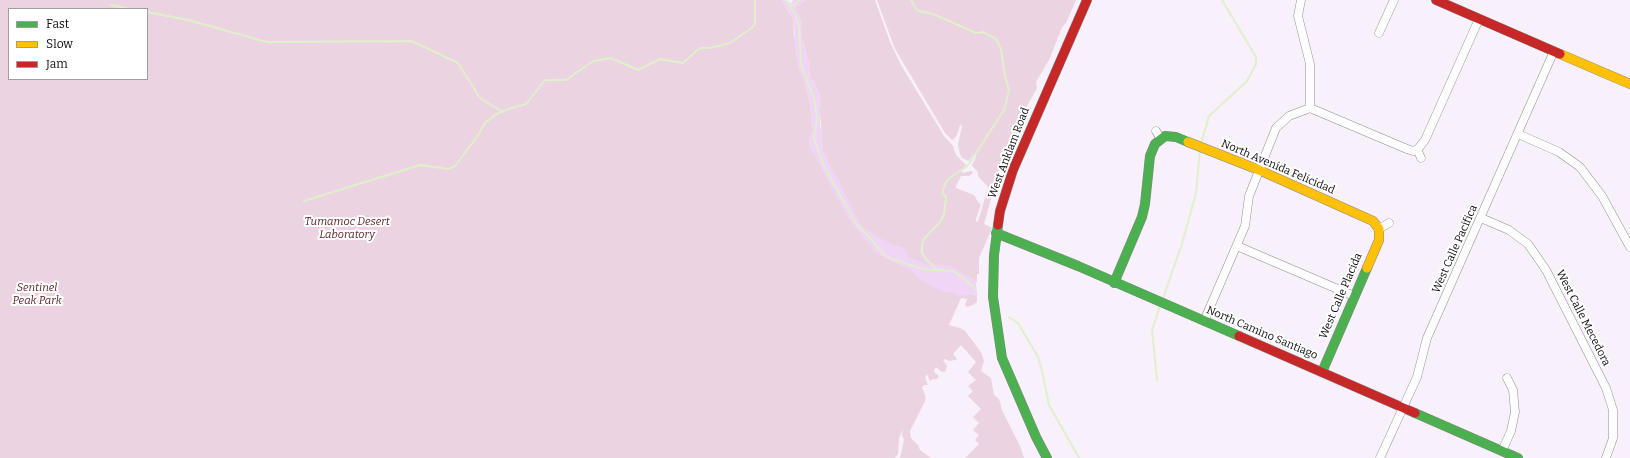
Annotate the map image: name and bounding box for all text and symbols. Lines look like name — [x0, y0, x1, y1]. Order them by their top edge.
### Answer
legend — [8, 8, 148, 80]
text: Fast — [46, 17, 69, 31]
text: Slow — [46, 37, 73, 51]
text: Jam — [46, 57, 68, 71]
street label: West Anklam Road — [986, 106, 1032, 200]
street label: North Avenida Felicidad — [1219, 137, 1337, 197]
street label: West Calle Pacifica — [1430, 203, 1480, 295]
park label: Tumamoc Desert Laboratory — [304, 215, 390, 241]
street label: West Calle Placida — [1317, 251, 1365, 341]
street label: West Calle Mecedora — [1553, 268, 1613, 368]
park label: Sentinel Peak Park — [12, 281, 62, 307]
street label: North Camino Santiago — [1204, 304, 1320, 362]

